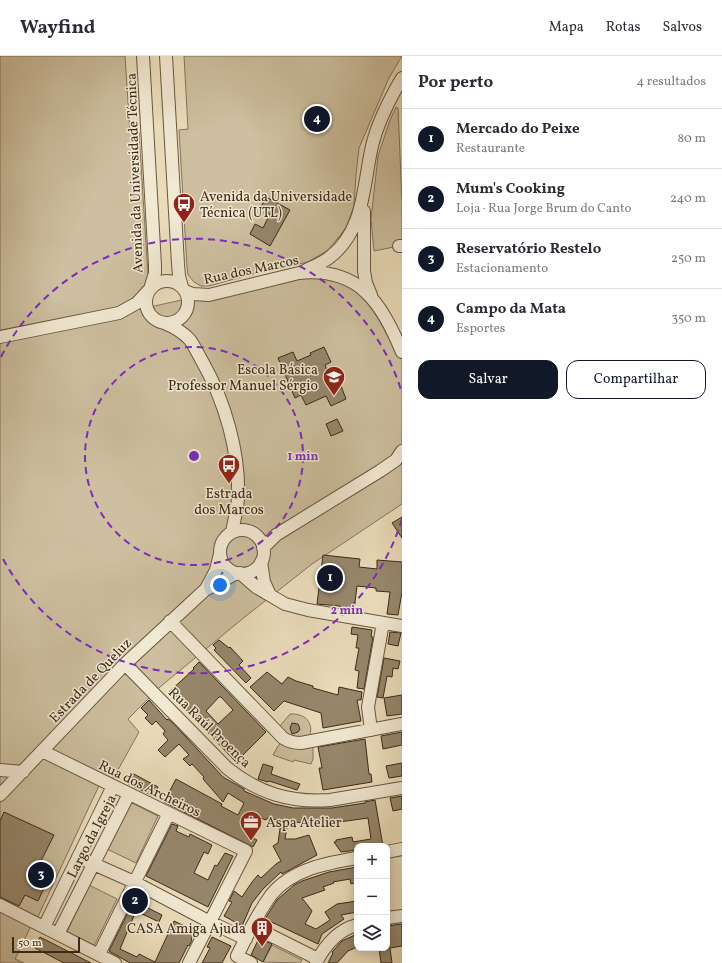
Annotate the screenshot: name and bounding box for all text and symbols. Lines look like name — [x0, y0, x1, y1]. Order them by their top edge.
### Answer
text: Wayfind — [20, 15, 95, 41]
text: Mapa — [549, 18, 584, 37]
text: Rotas — [606, 18, 640, 37]
text: Salvos — [662, 18, 702, 37]
text: Por perto — [418, 71, 493, 94]
street label: Avenida da Universidade Técnica — [123, 72, 148, 273]
text: 4 resultados — [636, 73, 706, 91]
pin: 4 — [304, 104, 330, 134]
text: Mercado do Peixe — [456, 119, 580, 140]
text: 1 — [428, 130, 434, 148]
text: 80 m — [677, 130, 706, 148]
text: Restaurante — [456, 140, 525, 158]
text: Mum's Cooking — [456, 179, 565, 200]
place label: Avenida da Universidade Técnica (UTL) — [200, 188, 353, 223]
text: 2 — [428, 190, 434, 208]
text: 240 m — [670, 190, 706, 208]
bus stop icon: Avenida da Universidade Técnica (UTL) — [171, 191, 197, 224]
text: Loja · Rua Jorge Brum do Canto — [456, 200, 631, 218]
text: Reservatório Restelo — [456, 239, 601, 260]
text: 3 — [428, 250, 434, 268]
text: 250 m — [671, 250, 706, 268]
street label: Rua dos Marcos — [202, 251, 301, 290]
text: Estacionamento — [456, 260, 548, 278]
text: Campo da Mata — [456, 299, 566, 320]
text: 4 — [427, 310, 435, 328]
text: 350 m — [671, 310, 706, 328]
text: Esportes — [456, 320, 505, 338]
button: Salvar — [418, 360, 558, 399]
button: Compartilhar — [566, 360, 706, 399]
place label: Escola Básica Professor Manuel Sérgio — [168, 361, 318, 396]
school or university icon: Escola Básica Professor Manuel Sérgio — [321, 364, 347, 397]
centre of rings — [187, 449, 201, 463]
text: 1 min — [288, 449, 319, 465]
bus stop icon: Estrada dos Marcos — [216, 452, 242, 485]
place label: Estrada dos Marcos — [194, 485, 264, 520]
pin: 1 — [317, 563, 343, 593]
your location — [210, 575, 230, 595]
text: 2 min — [331, 603, 363, 619]
street label: Estrada de Queluz — [46, 635, 136, 728]
street label: Rua Raúl Proença — [163, 684, 255, 773]
street label: Rua dos Archeiros — [95, 756, 204, 822]
street label: Largo da Igreja — [63, 792, 122, 882]
office icon: Aspa Atelier — [238, 809, 264, 842]
place label: Aspa Atelier — [266, 814, 342, 833]
map controls — [354, 843, 390, 951]
button: + — [354, 843, 390, 879]
pin: 3 — [28, 860, 54, 890]
button: − — [354, 879, 390, 915]
pin: 2 — [122, 886, 148, 916]
building icon: CASA Amiga Ajuda — [249, 915, 275, 948]
button: layers — [354, 915, 390, 951]
place label: CASA Amiga Ajuda — [127, 920, 246, 939]
scale bar — [12, 935, 80, 954]
text: 50 m — [18, 936, 42, 951]

